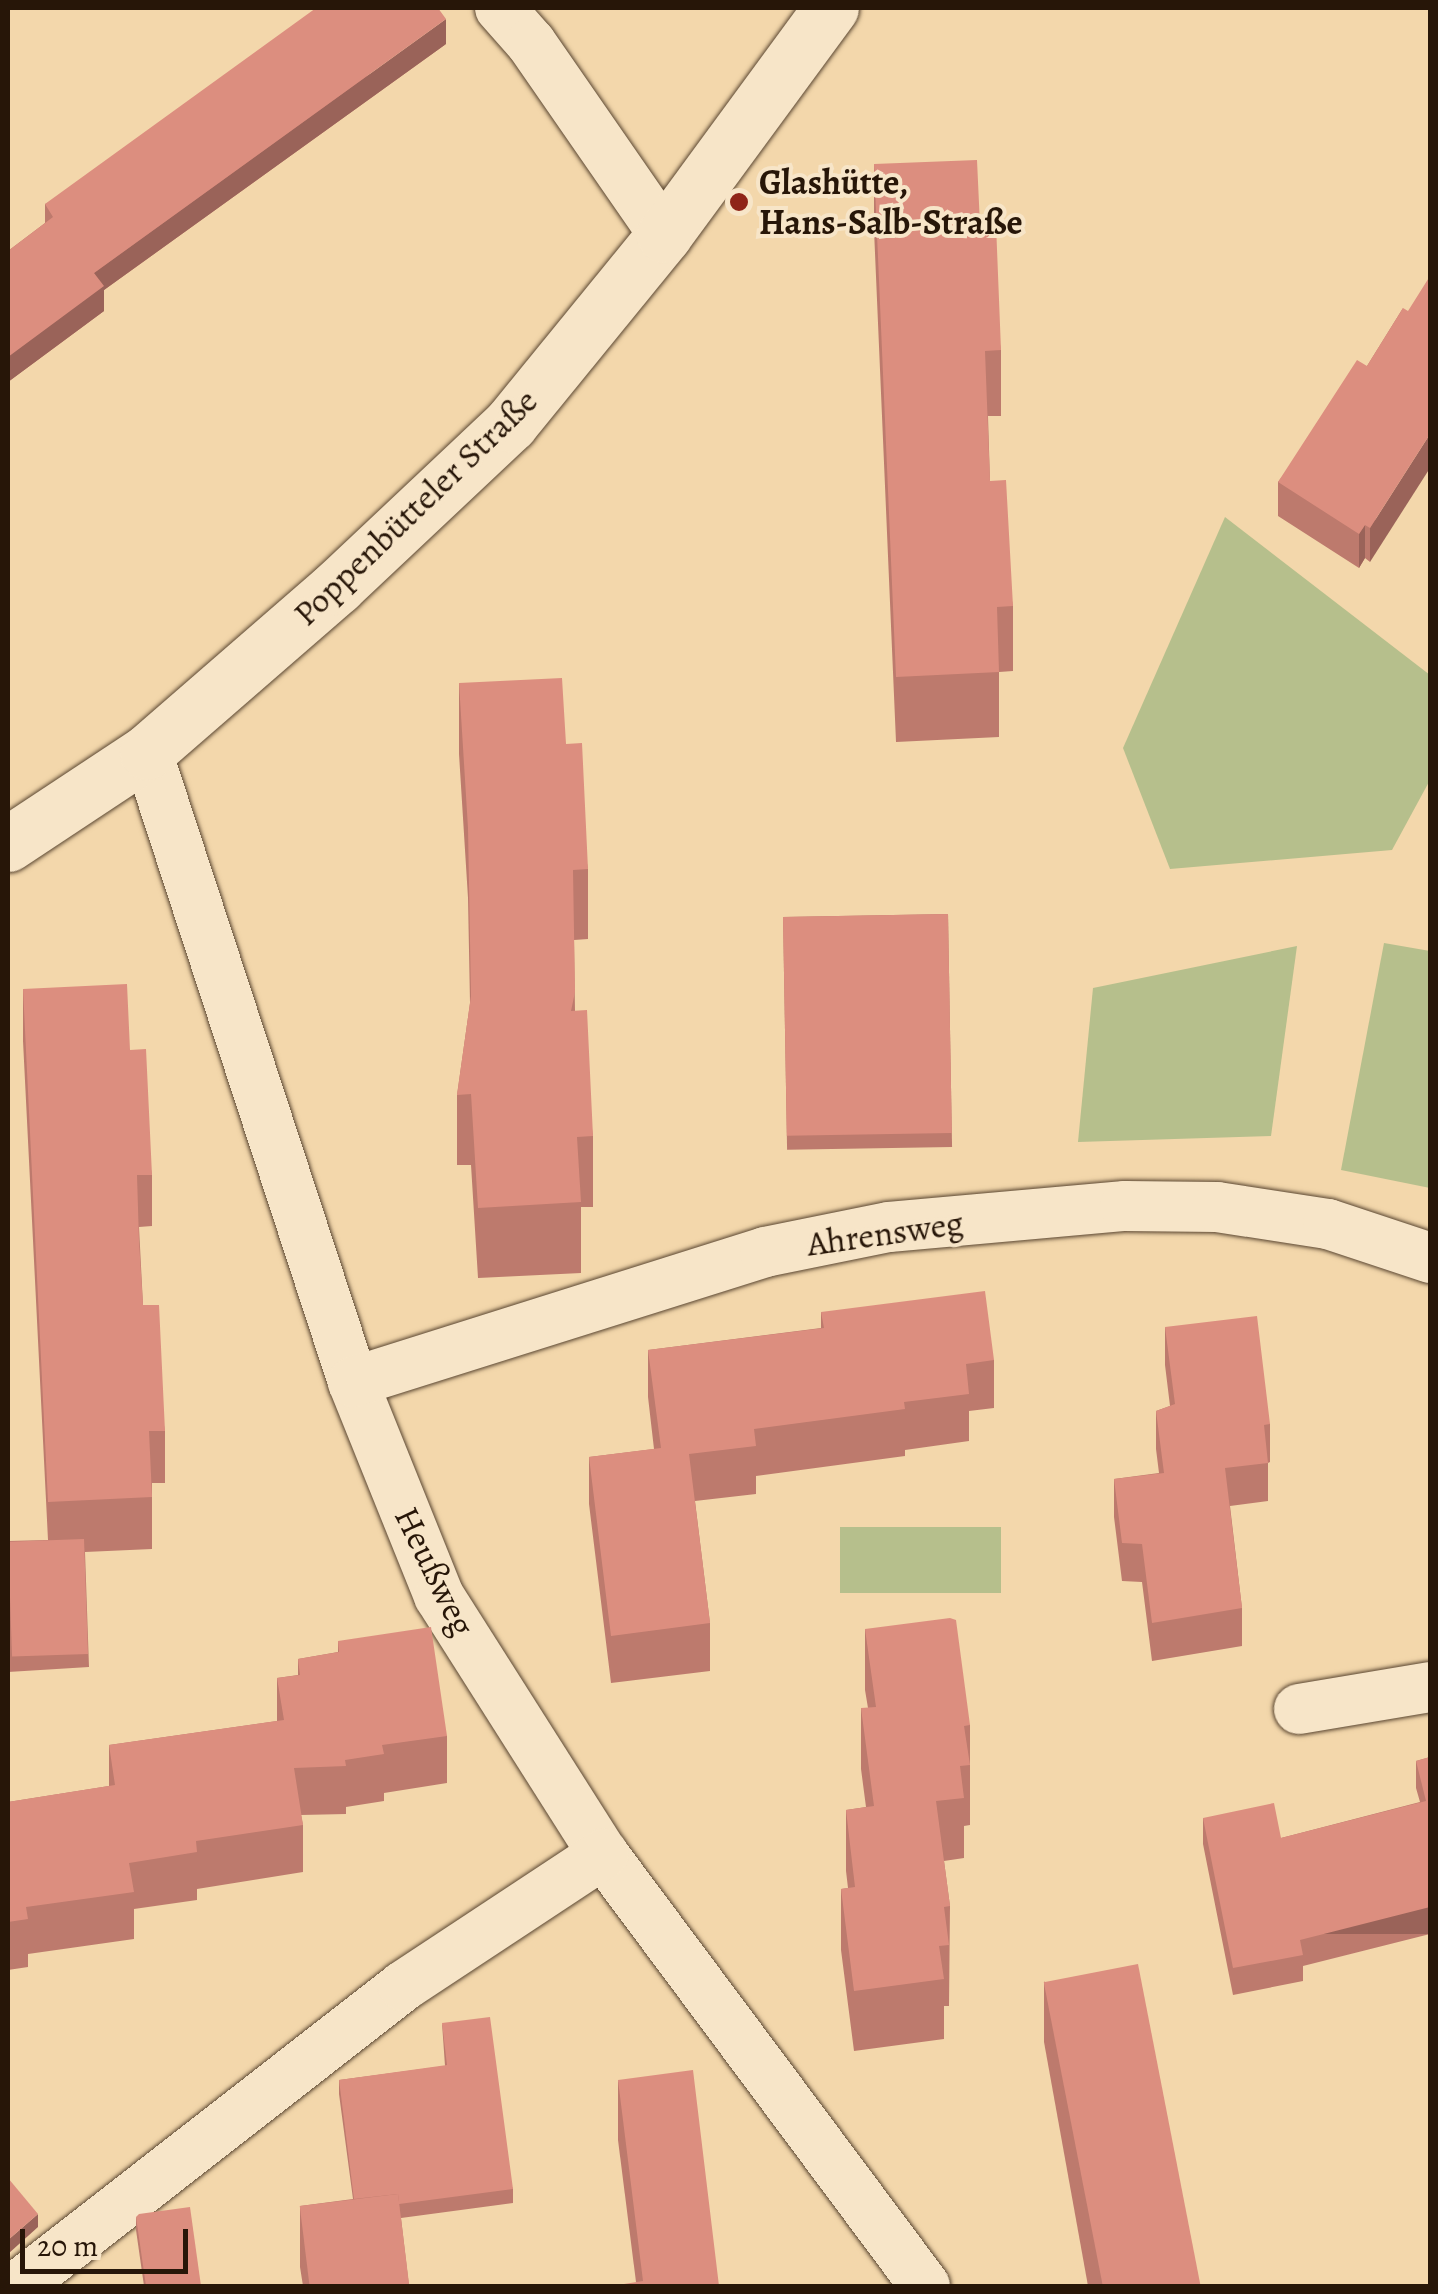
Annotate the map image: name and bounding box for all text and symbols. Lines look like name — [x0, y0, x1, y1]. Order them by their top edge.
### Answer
place label: Glashütte, Hans-Salb-Straße — [759, 161, 1023, 243]
marker: Glashütte, Hans-Salb-Straße — [728, 191, 750, 213]
street label: Poppenbütteler Straße — [284, 380, 546, 634]
street label: Ahrensweg — [804, 1201, 966, 1265]
street label: Heußweg — [386, 1500, 484, 1642]
scale bar — [25, 2209, 192, 2271]
text: 20 m — [37, 2226, 98, 2266]

